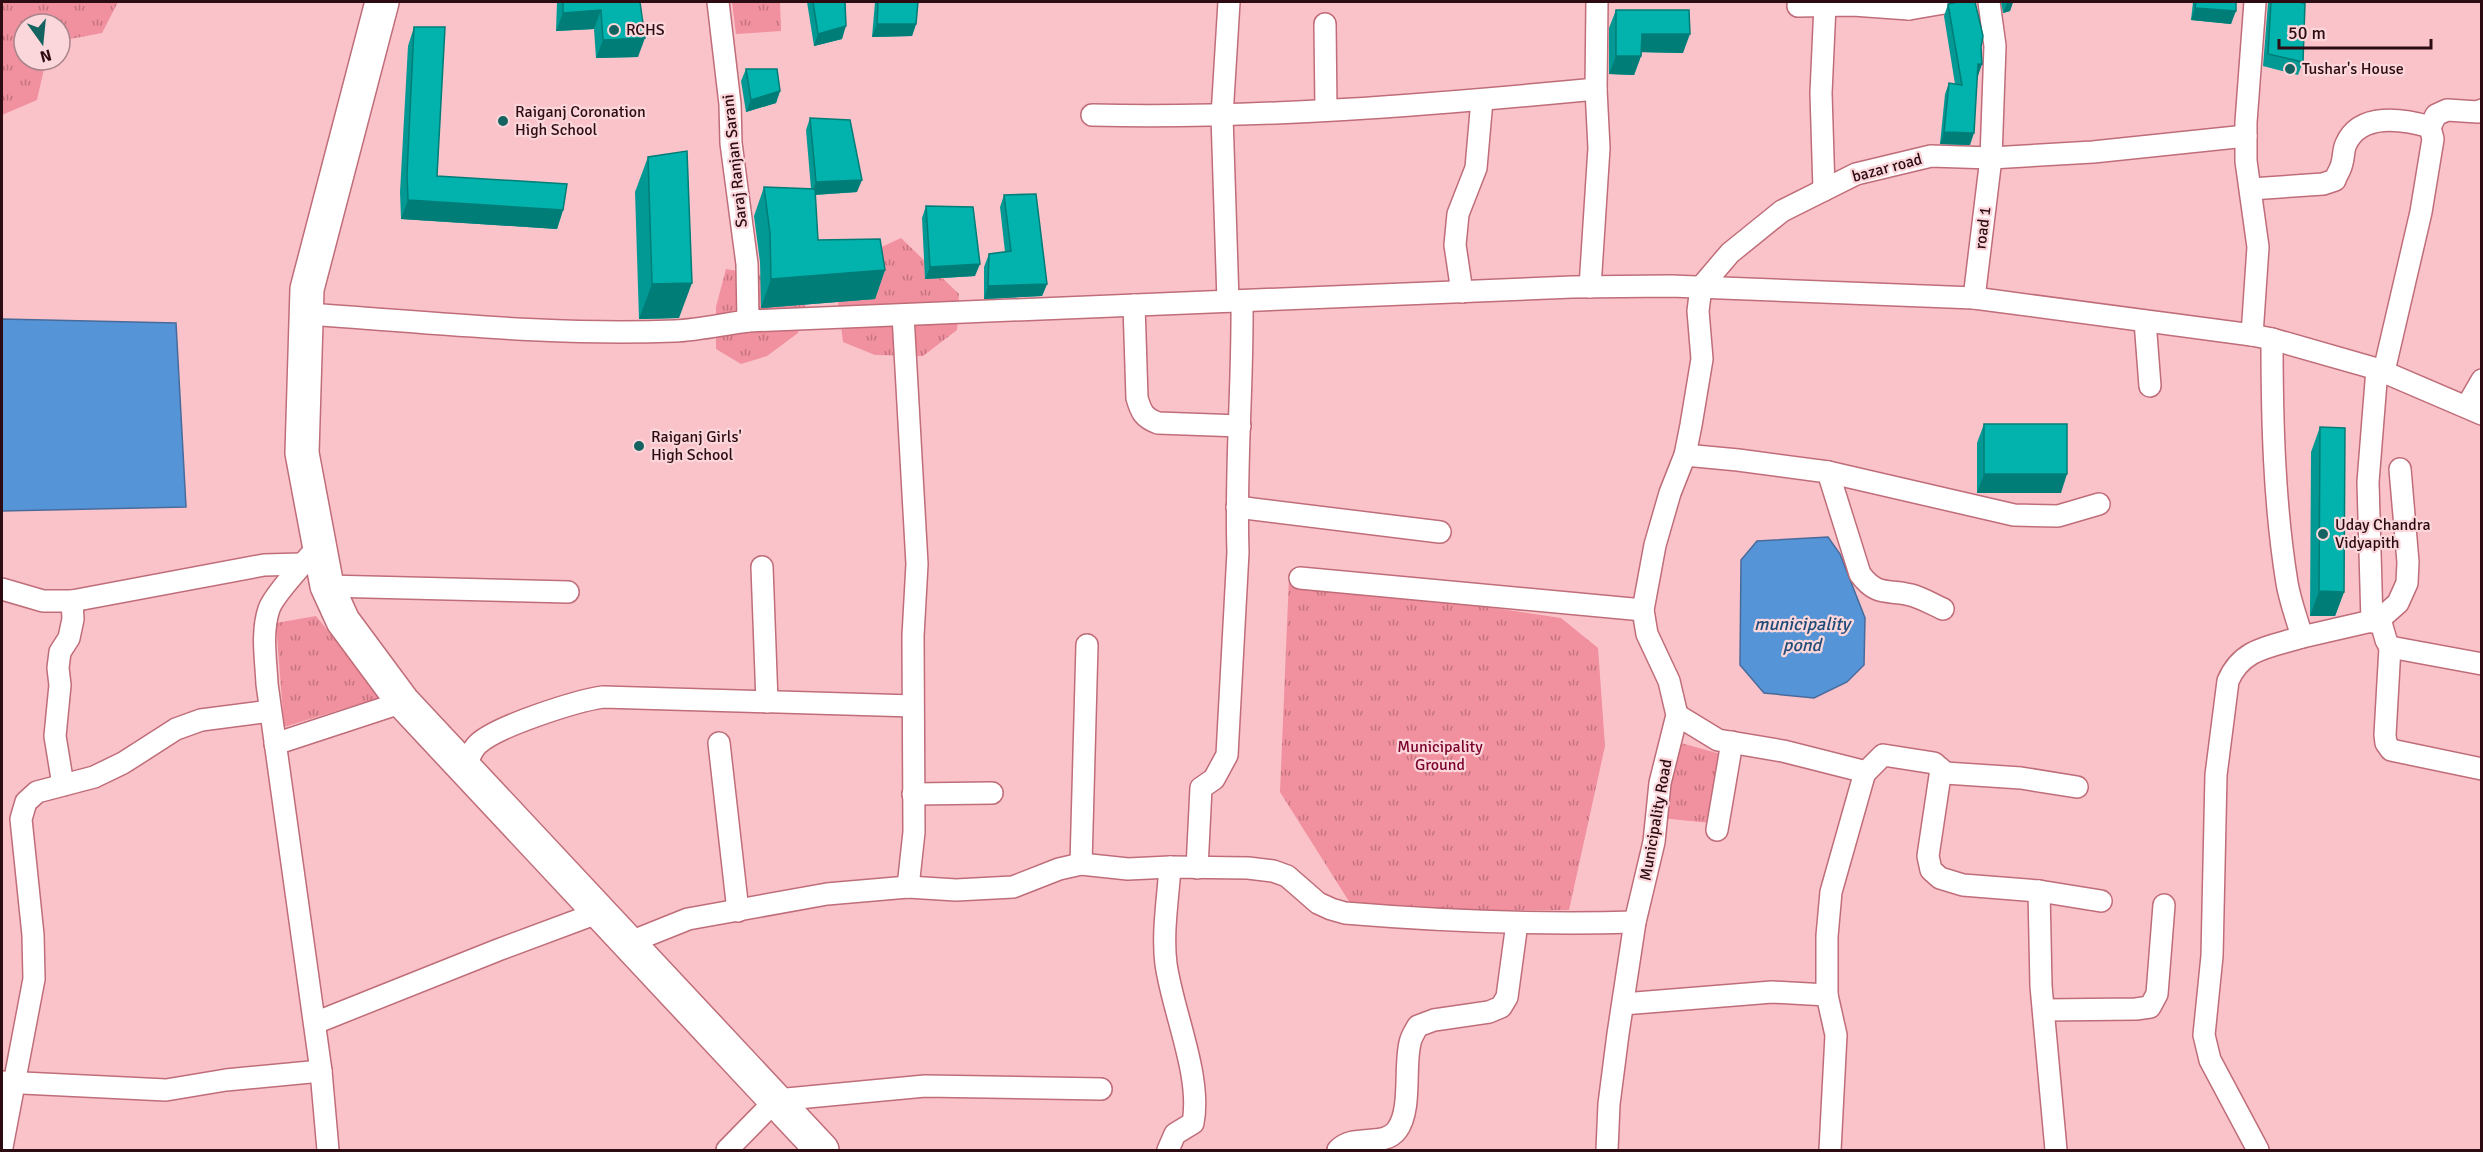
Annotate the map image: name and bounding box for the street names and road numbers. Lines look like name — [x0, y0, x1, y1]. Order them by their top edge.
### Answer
street label: Saraj Ranjan Sarani — [718, 93, 752, 229]
street label: bazar road — [1850, 149, 1924, 187]
street label: road 1 — [1970, 206, 1996, 250]
street label: Municipality Road — [1635, 758, 1677, 882]

